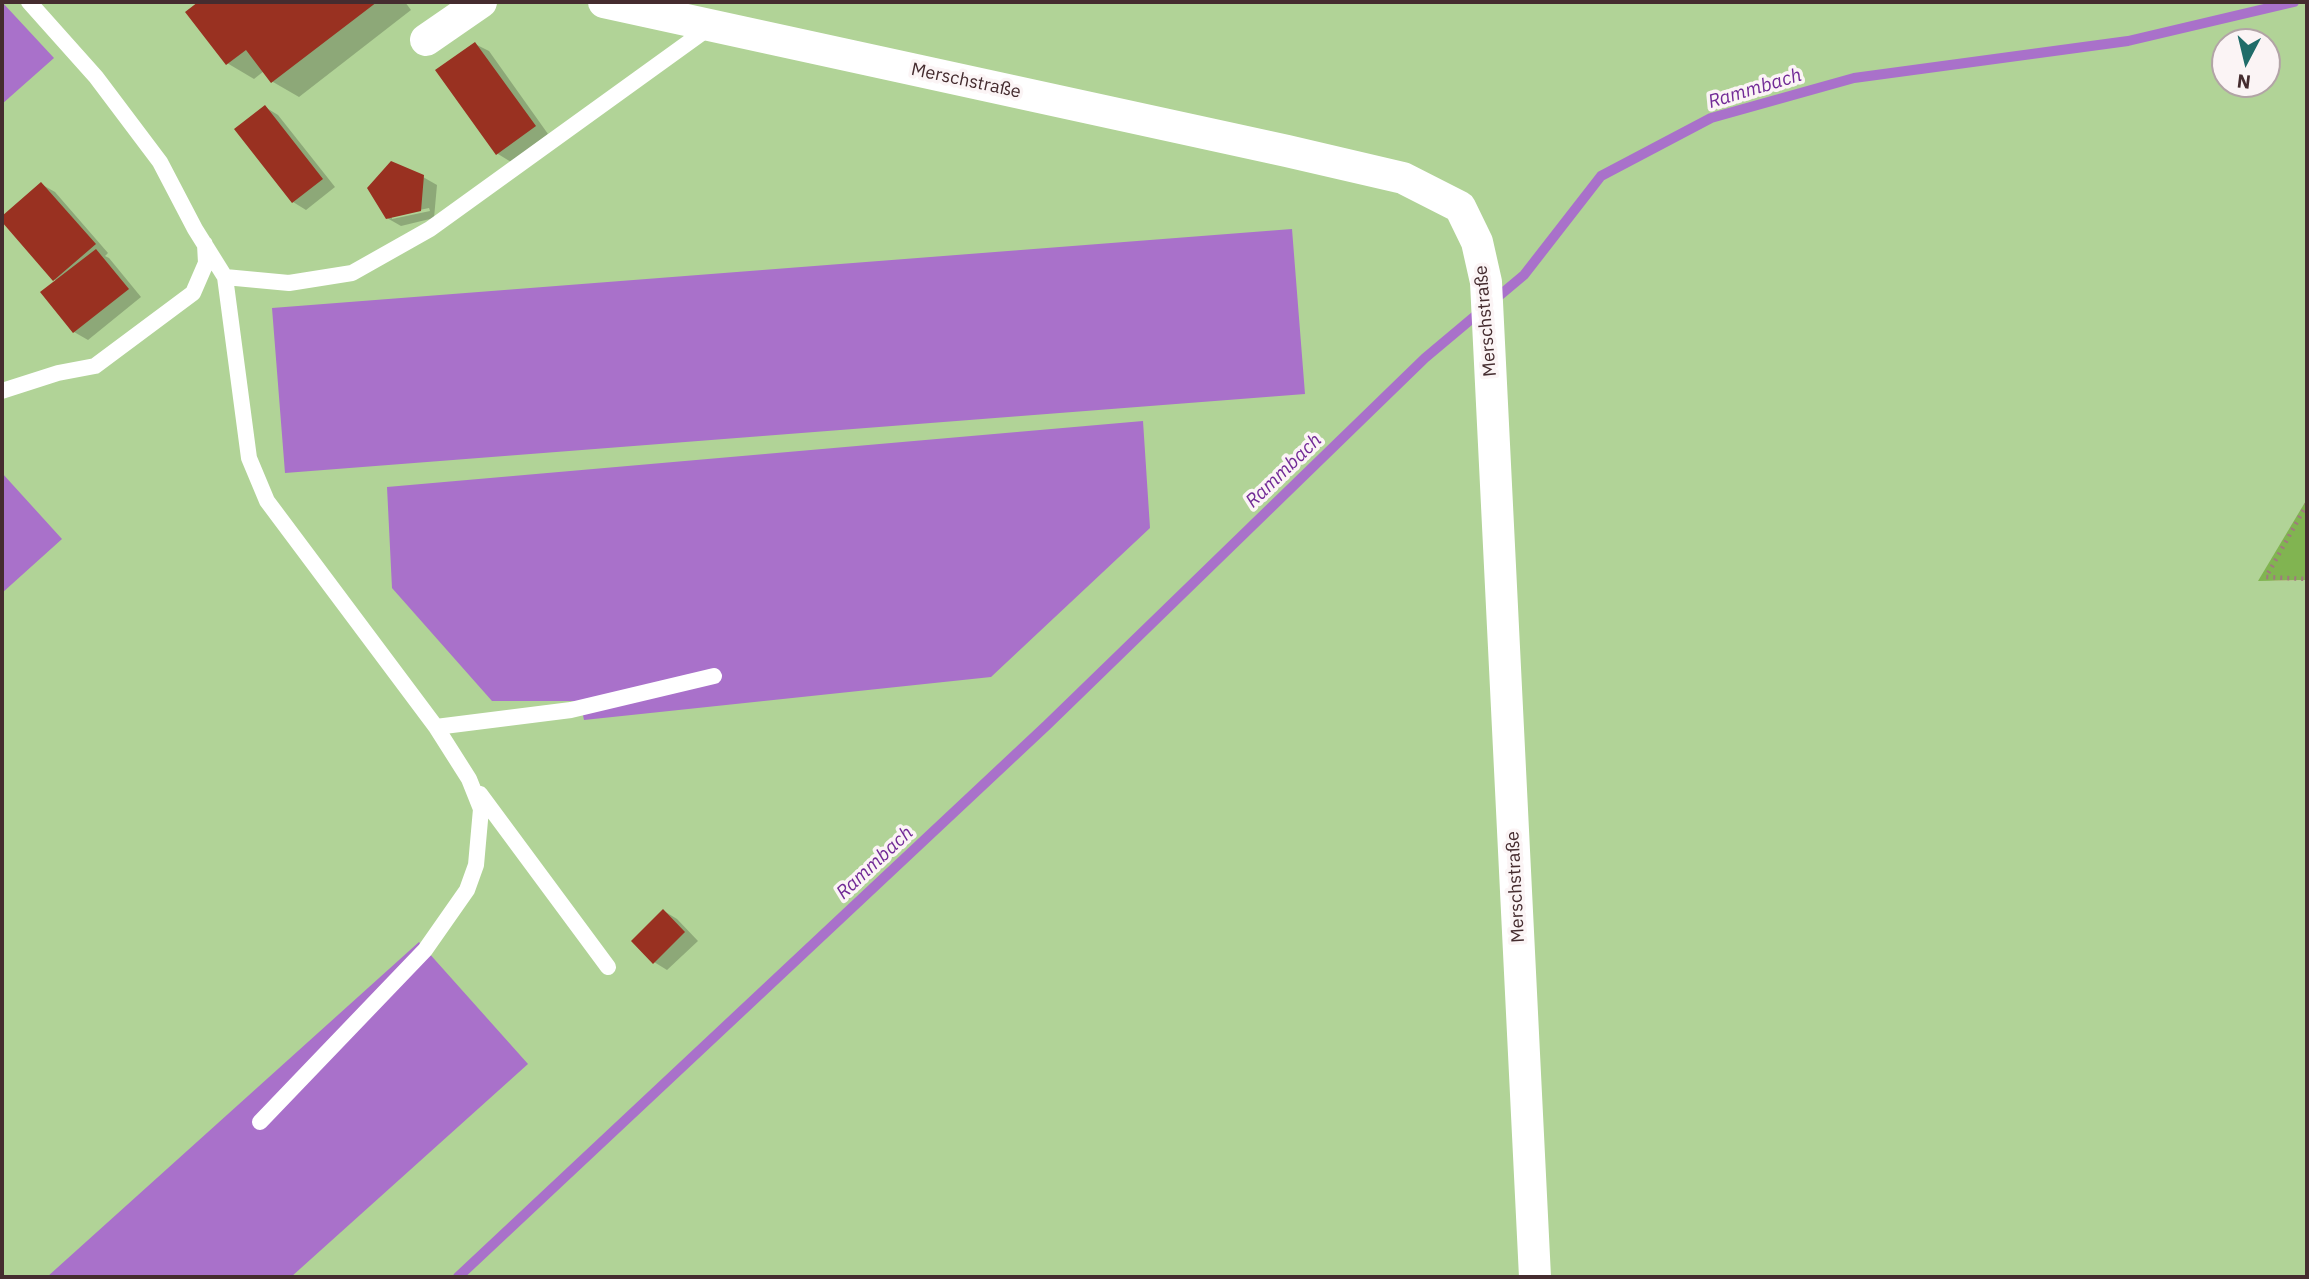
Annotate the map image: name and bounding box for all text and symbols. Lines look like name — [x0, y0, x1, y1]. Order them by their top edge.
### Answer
north arrow — [2211, 28, 2281, 98]
street label: Merschstraße — [909, 59, 1023, 103]
water label: Rammbach — [1705, 64, 1805, 114]
text: N — [2235, 69, 2252, 95]
street label: Merschstraße — [1470, 264, 1502, 378]
water label: Rammbach — [1241, 429, 1327, 513]
water label: Rammbach — [832, 822, 918, 904]
street label: Merschstraße — [1502, 831, 1530, 943]

